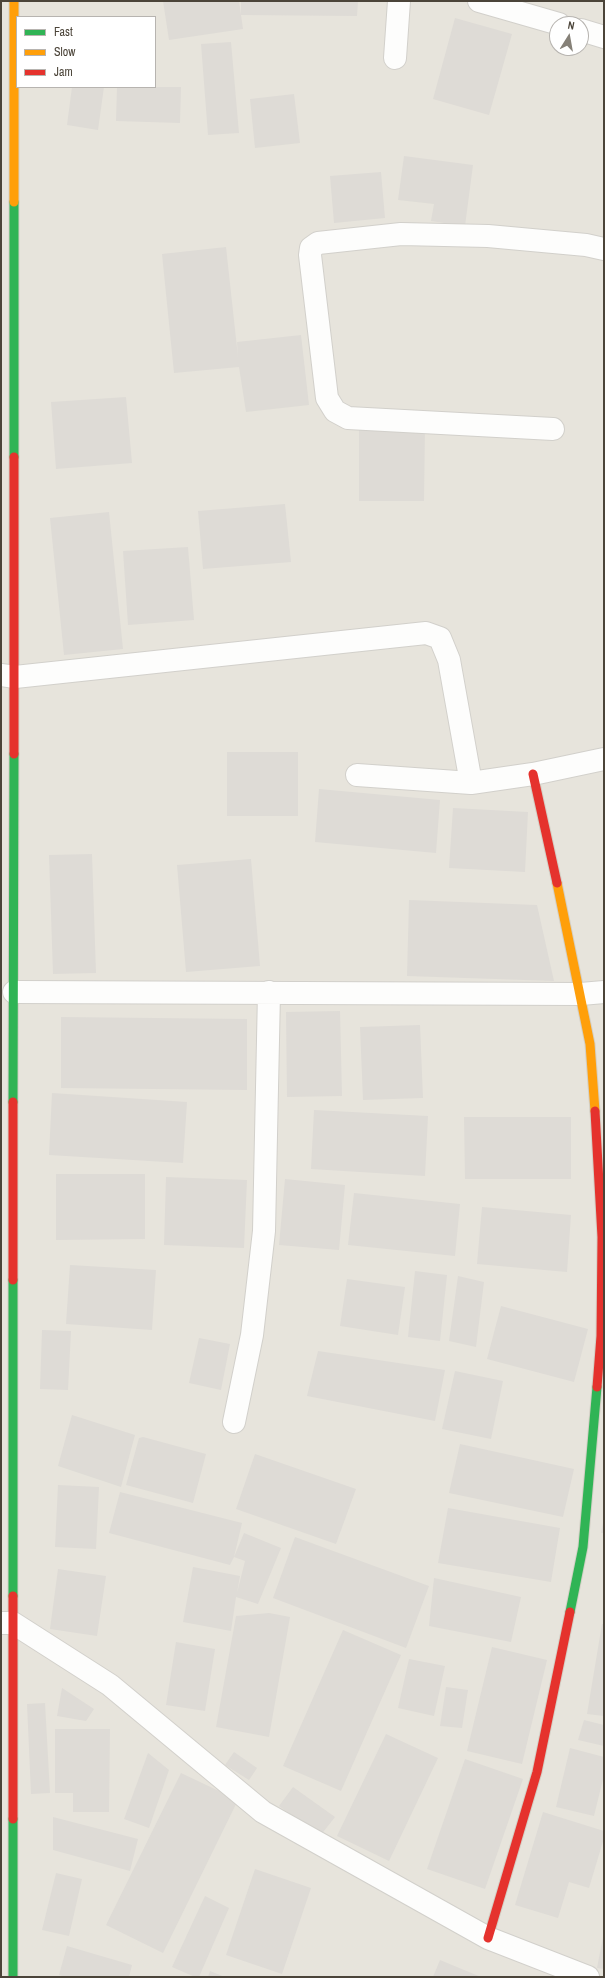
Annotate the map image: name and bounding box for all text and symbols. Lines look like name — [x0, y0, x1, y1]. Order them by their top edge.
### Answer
legend — [16, 16, 156, 88]
north arrow — [549, 16, 589, 56]
text: N — [567, 18, 576, 33]
text: Fast — [54, 24, 73, 40]
text: Slow — [54, 44, 75, 60]
text: Jam — [54, 64, 73, 80]

